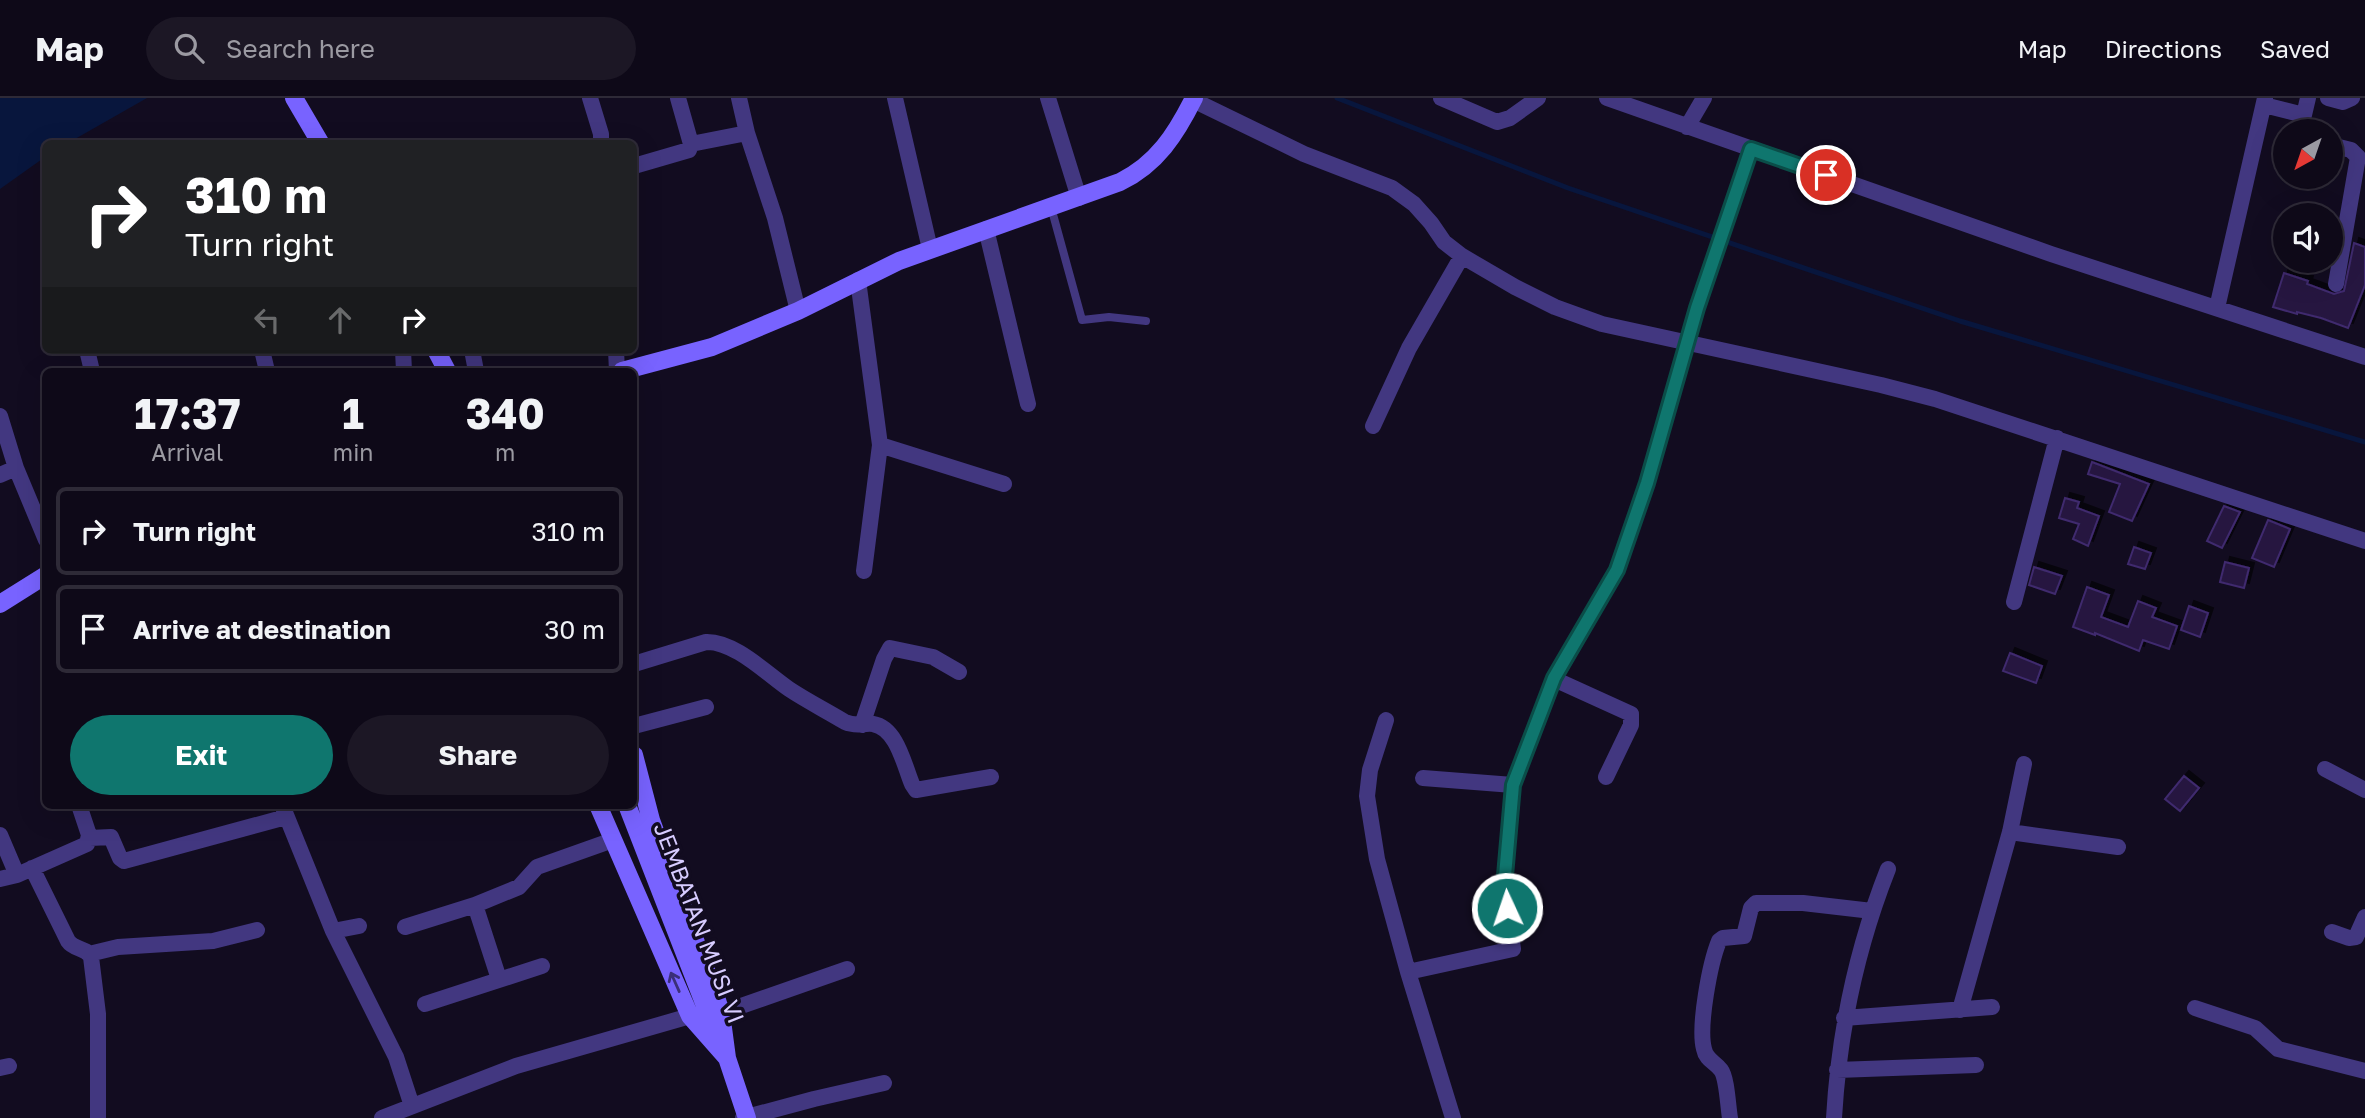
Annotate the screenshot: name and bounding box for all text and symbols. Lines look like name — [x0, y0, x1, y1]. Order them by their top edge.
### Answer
search box — [146, 17, 636, 80]
text: Map — [35, 29, 104, 68]
icon: search — [170, 29, 208, 67]
text: Search here — [226, 33, 375, 64]
text: Map — [2018, 34, 2067, 63]
text: Directions — [2105, 34, 2222, 63]
text: Saved — [2260, 34, 2330, 63]
north arrow — [2273, 119, 2343, 189]
map controls — [2273, 119, 2343, 273]
pin — [1796, 145, 1856, 205]
icon: arrive — [1807, 156, 1845, 194]
text: 310 m — [185, 165, 327, 224]
icon: right — [70, 168, 161, 259]
button: sound — [2273, 203, 2343, 273]
text: Turn right — [185, 225, 334, 263]
icon: left — [248, 301, 286, 339]
icon: ahead — [321, 301, 359, 339]
icon: right — [394, 301, 432, 339]
text: 17:37 — [134, 388, 241, 438]
text: 1 — [342, 388, 364, 438]
text: 340 — [466, 388, 545, 438]
text: Arrival — [151, 438, 223, 466]
text: min — [333, 438, 373, 466]
text: m — [495, 438, 515, 466]
icon: right — [74, 512, 112, 550]
text: Turn right — [133, 516, 256, 547]
text: 310 m — [532, 516, 605, 547]
icon: arrive — [74, 610, 112, 648]
text: Arrive at destination — [133, 614, 391, 645]
text: 30 m — [544, 614, 605, 645]
button: Exit — [70, 715, 333, 795]
button: Share — [347, 715, 609, 795]
street label: JEMBATAN MUSI VI — [649, 818, 751, 1027]
position arrow — [1470, 871, 1544, 945]
one-way arrow — [668, 972, 681, 993]

